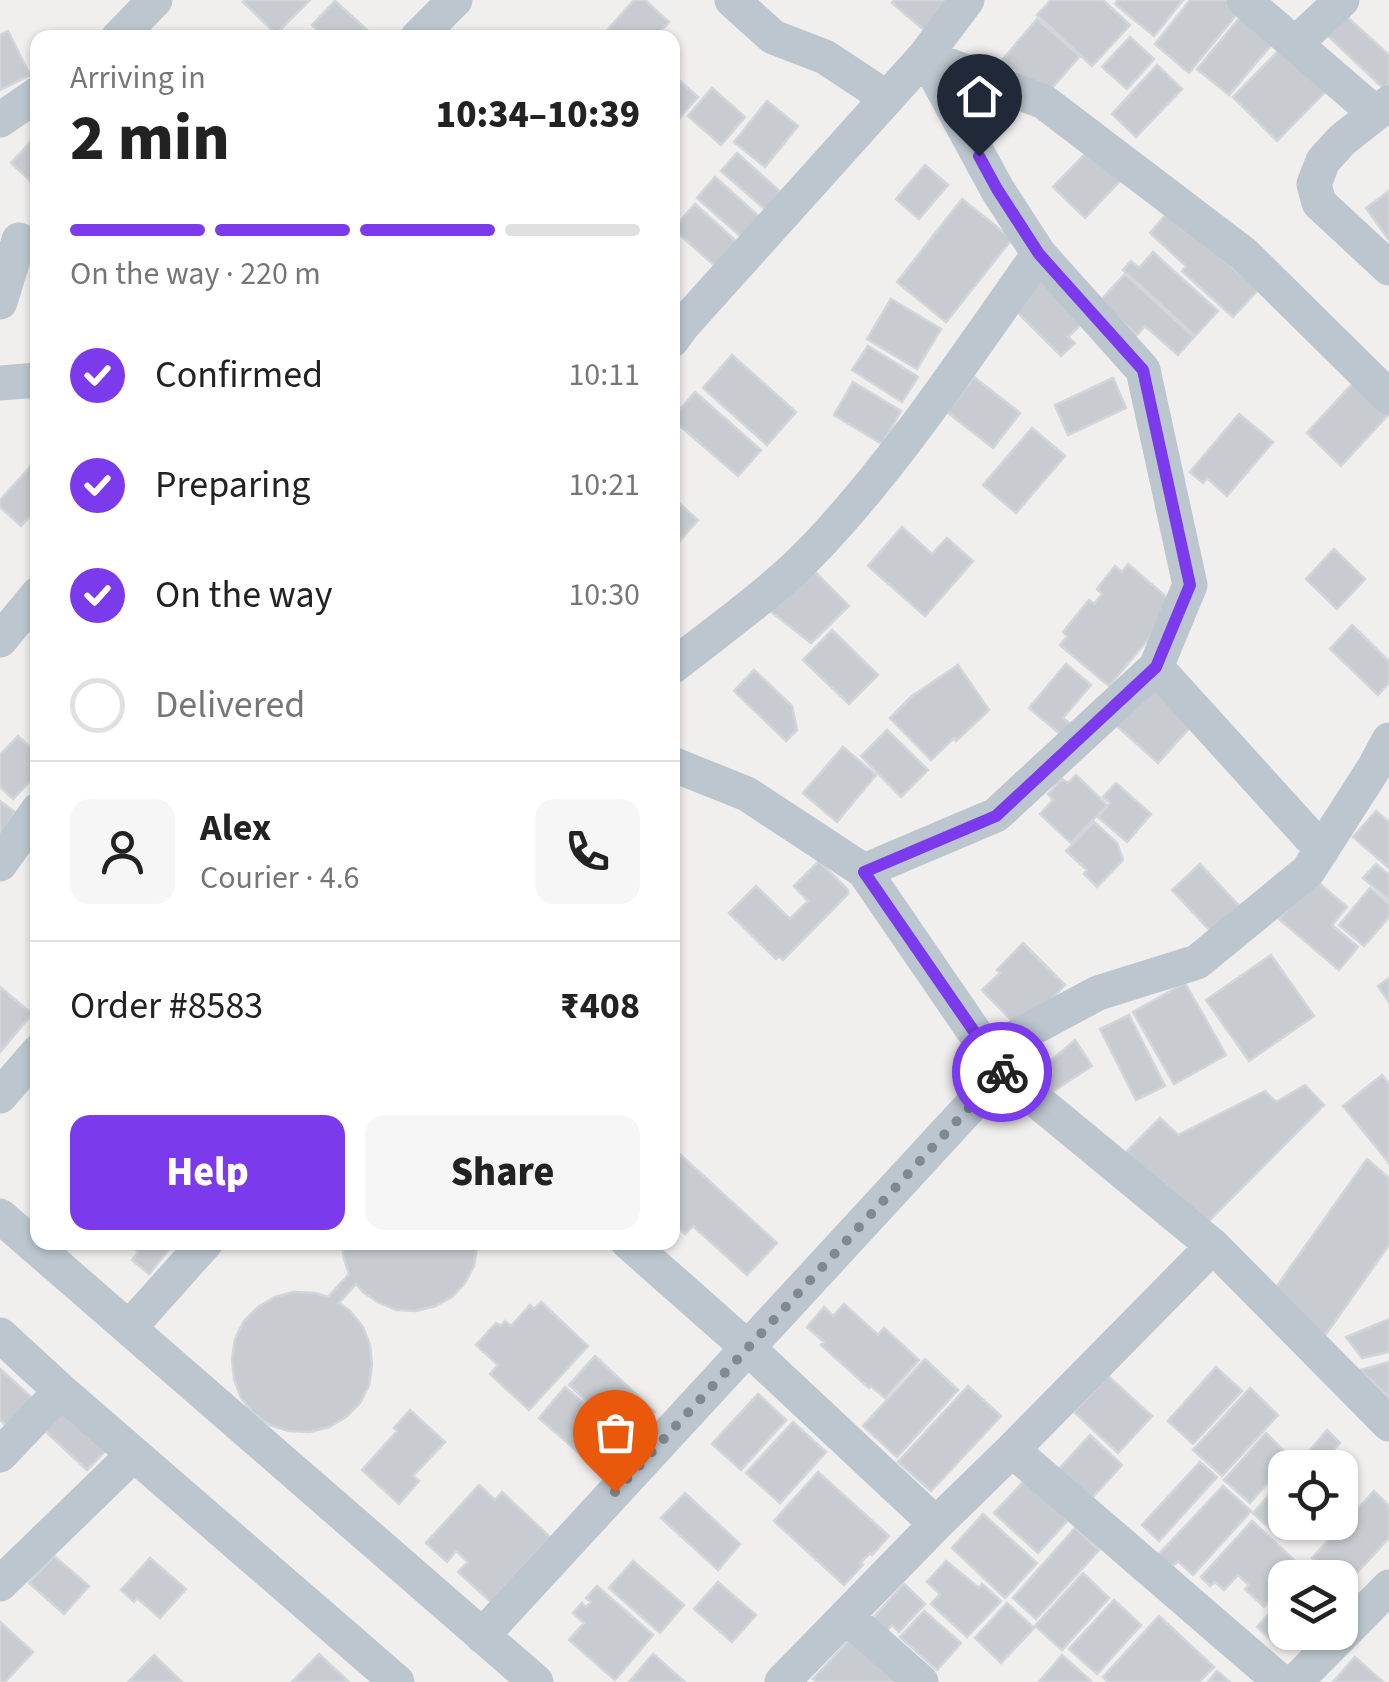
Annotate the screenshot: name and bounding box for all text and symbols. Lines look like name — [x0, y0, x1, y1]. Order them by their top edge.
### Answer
pin — [937, 54, 1022, 157]
text: Arriving in — [70, 55, 206, 101]
icon: home — [952, 69, 1007, 124]
text: 10:34–10:39 — [436, 88, 640, 142]
text: 2 min — [70, 92, 230, 185]
text: On the way · 220 m — [70, 251, 321, 297]
icon: check — [70, 348, 125, 403]
text: Confirmed — [155, 348, 323, 402]
text: 10:11 — [568, 352, 640, 398]
icon: check — [70, 458, 125, 513]
text: Preparing — [155, 458, 310, 512]
text: 10:21 — [568, 462, 640, 508]
icon: check — [70, 568, 125, 623]
text: On the way — [155, 568, 332, 622]
text: 10:30 — [568, 572, 640, 618]
text: Delivered — [155, 678, 305, 732]
button: person — [70, 799, 175, 904]
button: phone — [535, 799, 640, 904]
text: Alex — [200, 801, 271, 855]
text: Courier · 4.6 — [200, 855, 360, 901]
text: Order #8583 — [70, 979, 263, 1033]
text: ₹408 — [560, 979, 640, 1033]
courier — [952, 1022, 1052, 1122]
icon: bike — [975, 1045, 1030, 1100]
button: Help — [70, 1115, 345, 1230]
button: Share — [365, 1115, 640, 1230]
pin — [573, 1390, 658, 1493]
icon: bag — [588, 1405, 643, 1460]
map controls — [1268, 1450, 1358, 1650]
button: locate — [1268, 1450, 1358, 1540]
button: layers — [1268, 1560, 1358, 1650]

